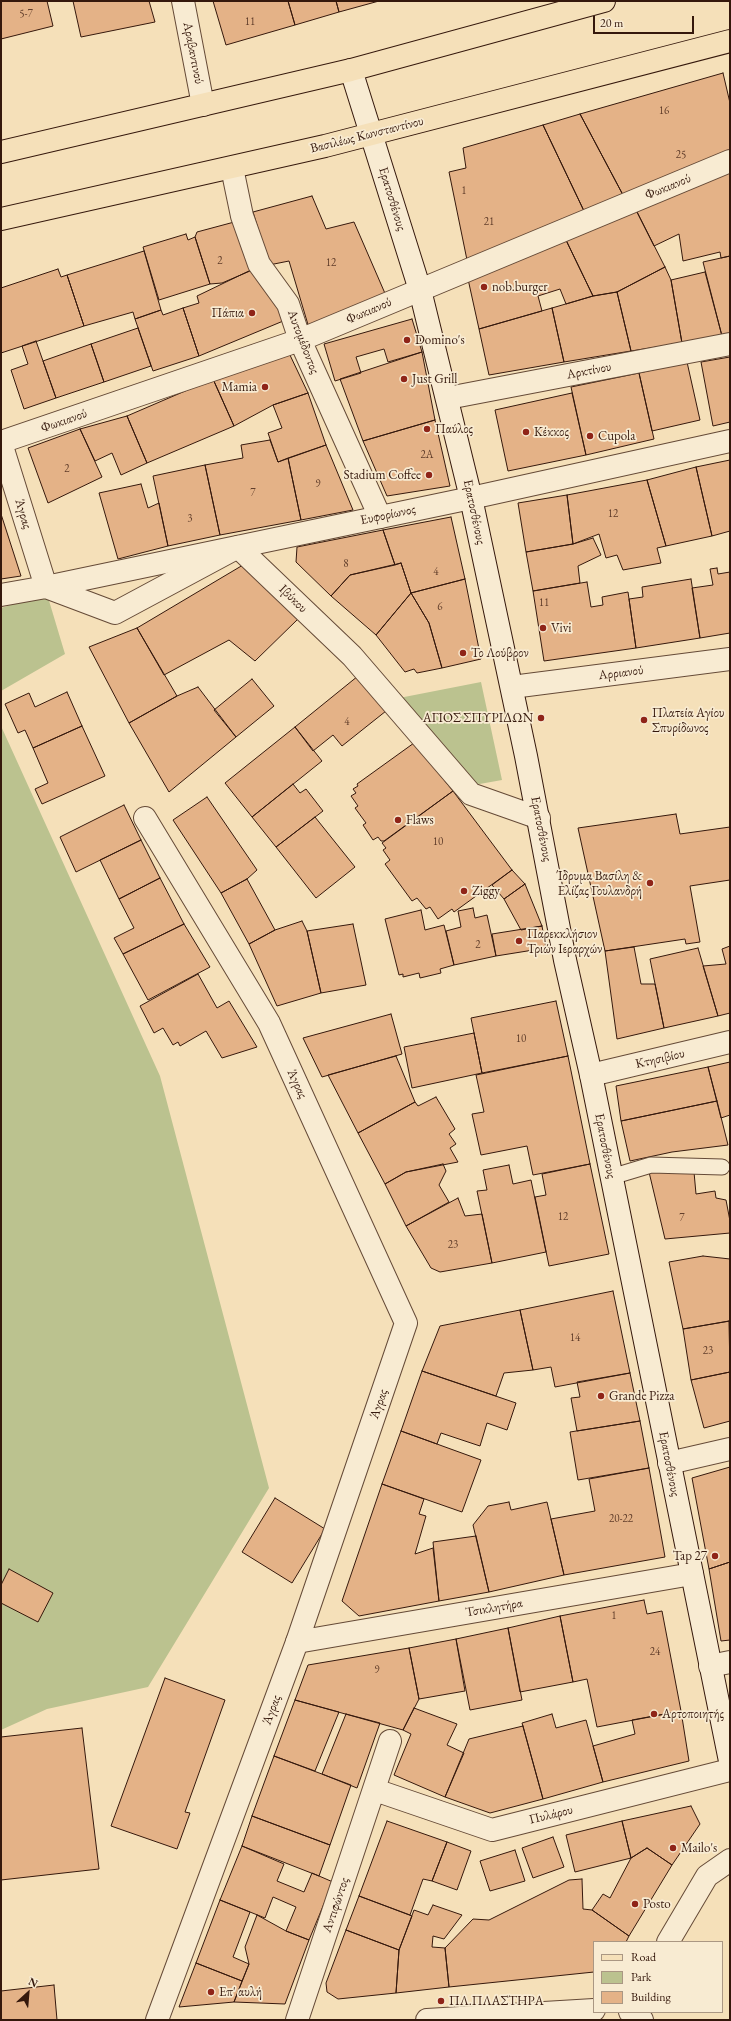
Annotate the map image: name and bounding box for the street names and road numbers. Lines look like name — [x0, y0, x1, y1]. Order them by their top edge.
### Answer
street label: Αραβαντινού — [179, 21, 207, 85]
street label: Βασιλέως Κωνσταντίνου — [309, 113, 425, 157]
street label: Ερατοσθένους — [375, 165, 409, 233]
street label: Φωκιανού — [643, 171, 693, 203]
street label: Φωκιανού — [344, 294, 394, 328]
street label: Αυτομέδοντος — [284, 308, 322, 376]
street label: Αρκτίνου — [565, 359, 613, 383]
street label: Φωκιανού — [39, 406, 89, 436]
street label: Ερατοσθένους — [460, 478, 488, 546]
street label: Άγρας — [11, 497, 35, 531]
street label: Ευφορίωνος — [359, 502, 417, 528]
street label: Ιβύκου — [275, 582, 311, 616]
street label: Αρριανού — [598, 663, 644, 683]
street label: Ερατοσθένους — [527, 795, 555, 863]
street label: Κτησιβίου — [634, 1046, 686, 1072]
street label: Άγρας — [283, 1067, 311, 1101]
street label: Ερατοσθένους — [591, 1112, 619, 1180]
street label: Άγρας — [367, 1387, 391, 1421]
street label: Ερατοσθένους — [655, 1430, 683, 1498]
street label: Τσικλητήρα — [464, 1595, 524, 1621]
street label: Άγρας — [259, 1693, 285, 1727]
street label: Πυλάρου — [527, 1802, 575, 1828]
street label: Αντιφώντος — [319, 1875, 353, 1935]

